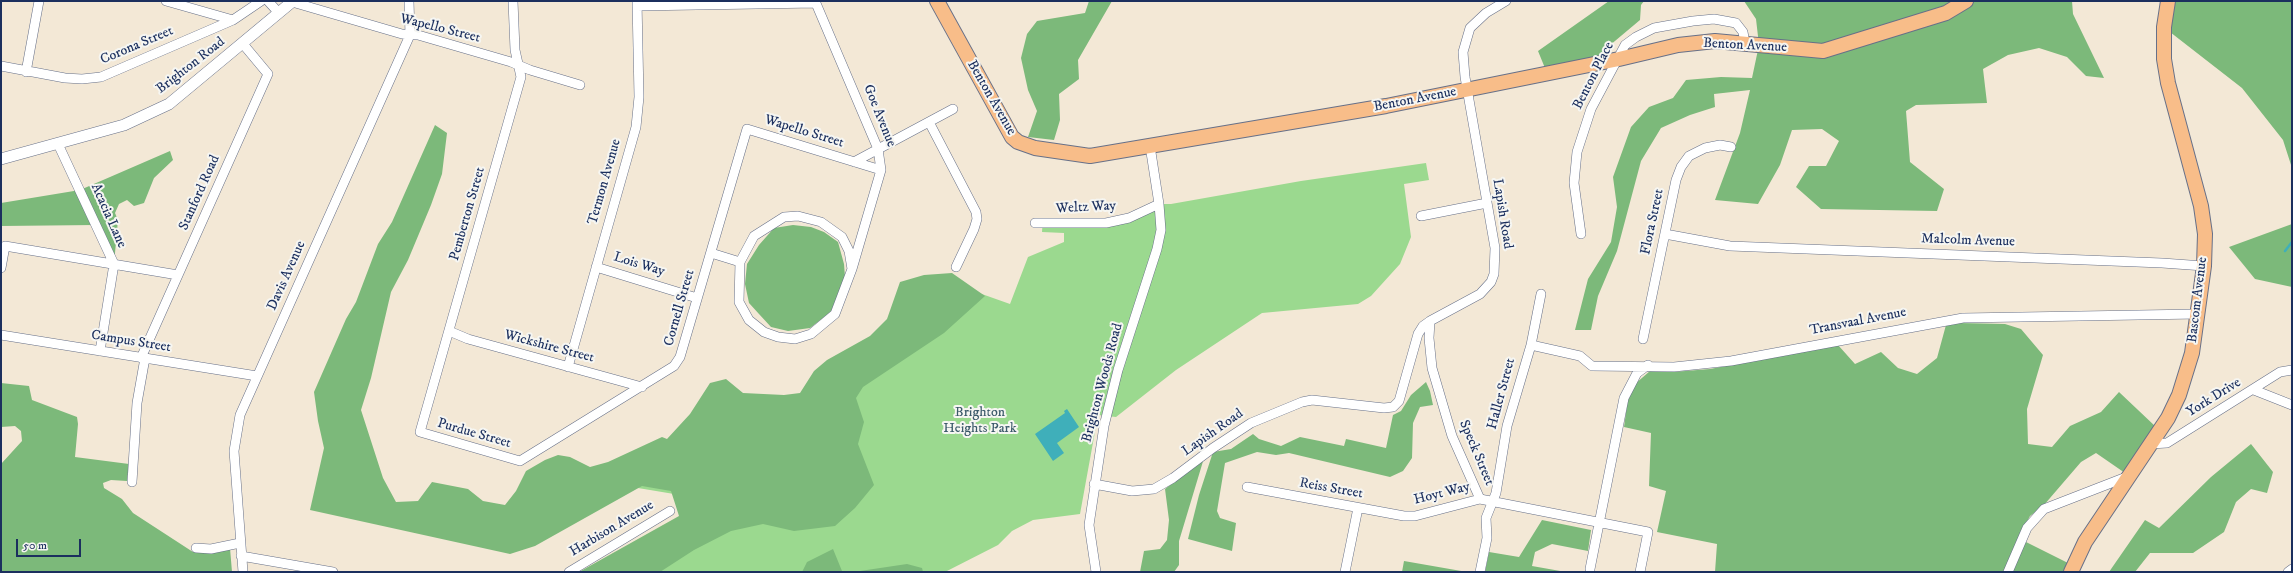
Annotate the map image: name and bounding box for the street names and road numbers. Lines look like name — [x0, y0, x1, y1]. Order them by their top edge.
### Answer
street label: Wapello Street — [398, 11, 482, 47]
street label: Corona Street — [98, 23, 176, 69]
street label: Brighton Road — [153, 34, 229, 98]
street label: Benton Avenue — [1703, 35, 1787, 57]
street label: Benton Place — [1570, 39, 1618, 113]
street label: Benton Avenue — [963, 57, 1019, 139]
street label: Goe Avenue — [859, 82, 899, 150]
street label: Benton Avenue — [1372, 84, 1458, 116]
street label: Wapello Street — [762, 112, 846, 152]
street label: Termon Avenue — [585, 137, 625, 227]
street label: Stanford Road — [176, 153, 224, 233]
street label: Pemberton Street — [447, 165, 489, 263]
street label: Lapish Road — [1488, 178, 1516, 250]
street label: Acacia Lane — [86, 181, 130, 251]
street label: Flora Street — [1638, 188, 1668, 256]
street label: Weltz Way — [1056, 198, 1116, 218]
street label: Malcolm Avenue — [1921, 231, 2015, 251]
street label: Davis Avenue — [264, 239, 310, 313]
street label: Lois Way — [611, 249, 667, 281]
street label: Bascom Avenue — [2184, 256, 2212, 344]
street label: Cornell Street — [661, 268, 699, 348]
street label: Transvaal Avenue — [1808, 304, 1908, 340]
street label: Brighton Woods Road — [1079, 322, 1127, 444]
street label: Campus Street — [90, 327, 172, 357]
street label: Wickshire Street — [502, 327, 596, 367]
street label: Haller Street — [1484, 356, 1520, 432]
street label: York Drive — [2184, 375, 2244, 421]
street label: Lapish Road — [1179, 406, 1247, 460]
street label: Purdue Street — [435, 415, 513, 453]
street label: Speck Street — [1455, 418, 1497, 488]
street label: Reiss Street — [1298, 475, 1364, 503]
street label: Hoyt Way — [1412, 479, 1472, 509]
street label: Harbison Avenue — [567, 497, 657, 561]

